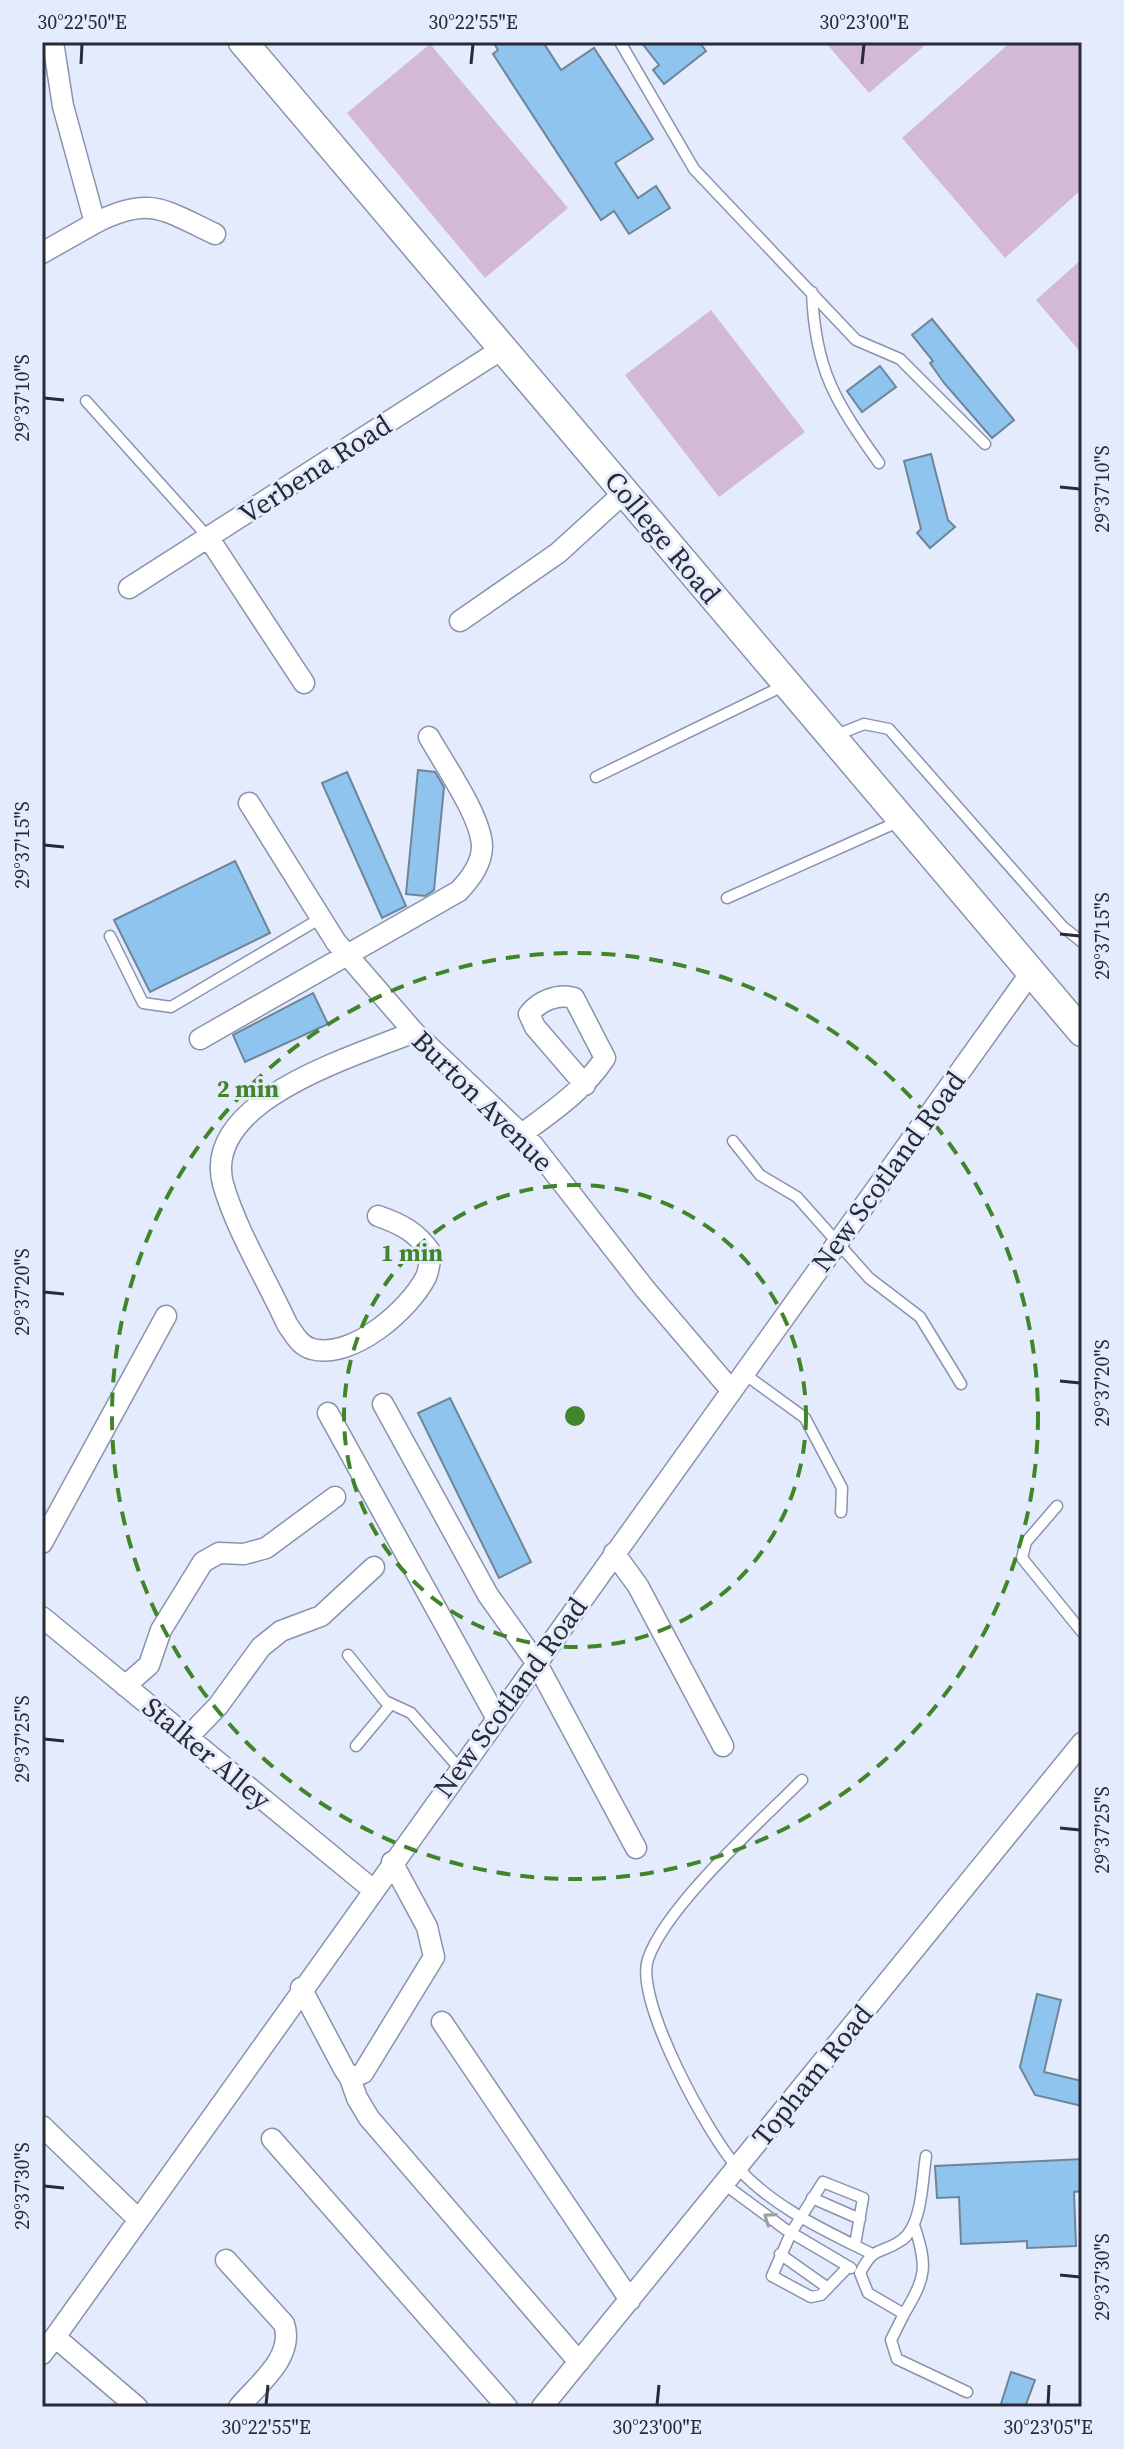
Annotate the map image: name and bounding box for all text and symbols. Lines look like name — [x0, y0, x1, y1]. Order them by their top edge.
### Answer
text: 30°22'50"E — [37, 8, 127, 36]
text: 30°22'55"E — [428, 8, 518, 36]
text: 30°23'00"E — [819, 8, 909, 36]
text: 29°37'10"S — [8, 354, 36, 442]
street label: Verbena Road — [232, 406, 399, 532]
text: 29°37'10"S — [1088, 445, 1116, 533]
street label: College Road — [596, 463, 730, 611]
text: 29°37'15"S — [8, 801, 36, 889]
text: 29°37'15"S — [1088, 892, 1116, 980]
street label: Burton Avenue — [404, 1022, 562, 1180]
street label: New Scotland Road — [802, 1063, 974, 1279]
text: 2 min — [217, 1072, 279, 1105]
text: 1 min — [381, 1236, 443, 1269]
text: 29°37'20"S — [8, 1248, 36, 1336]
text: 29°37'20"S — [1088, 1339, 1116, 1427]
centre of rings — [561, 1402, 589, 1430]
street label: New Scotland Road — [424, 1589, 596, 1805]
street label: Stalker Alley — [135, 1688, 280, 1818]
text: 29°37'25"S — [8, 1695, 36, 1783]
text: 29°37'25"S — [1088, 1786, 1116, 1874]
street label: Topham Road — [743, 1996, 881, 2154]
text: 29°37'30"S — [8, 2142, 36, 2230]
one-way arrow — [764, 2213, 778, 2228]
text: 29°37'30"S — [1088, 2233, 1116, 2321]
text: 30°22'55"E — [221, 2413, 311, 2441]
text: 30°23'00"E — [612, 2413, 702, 2441]
text: 30°23'05"E — [1003, 2413, 1093, 2441]

